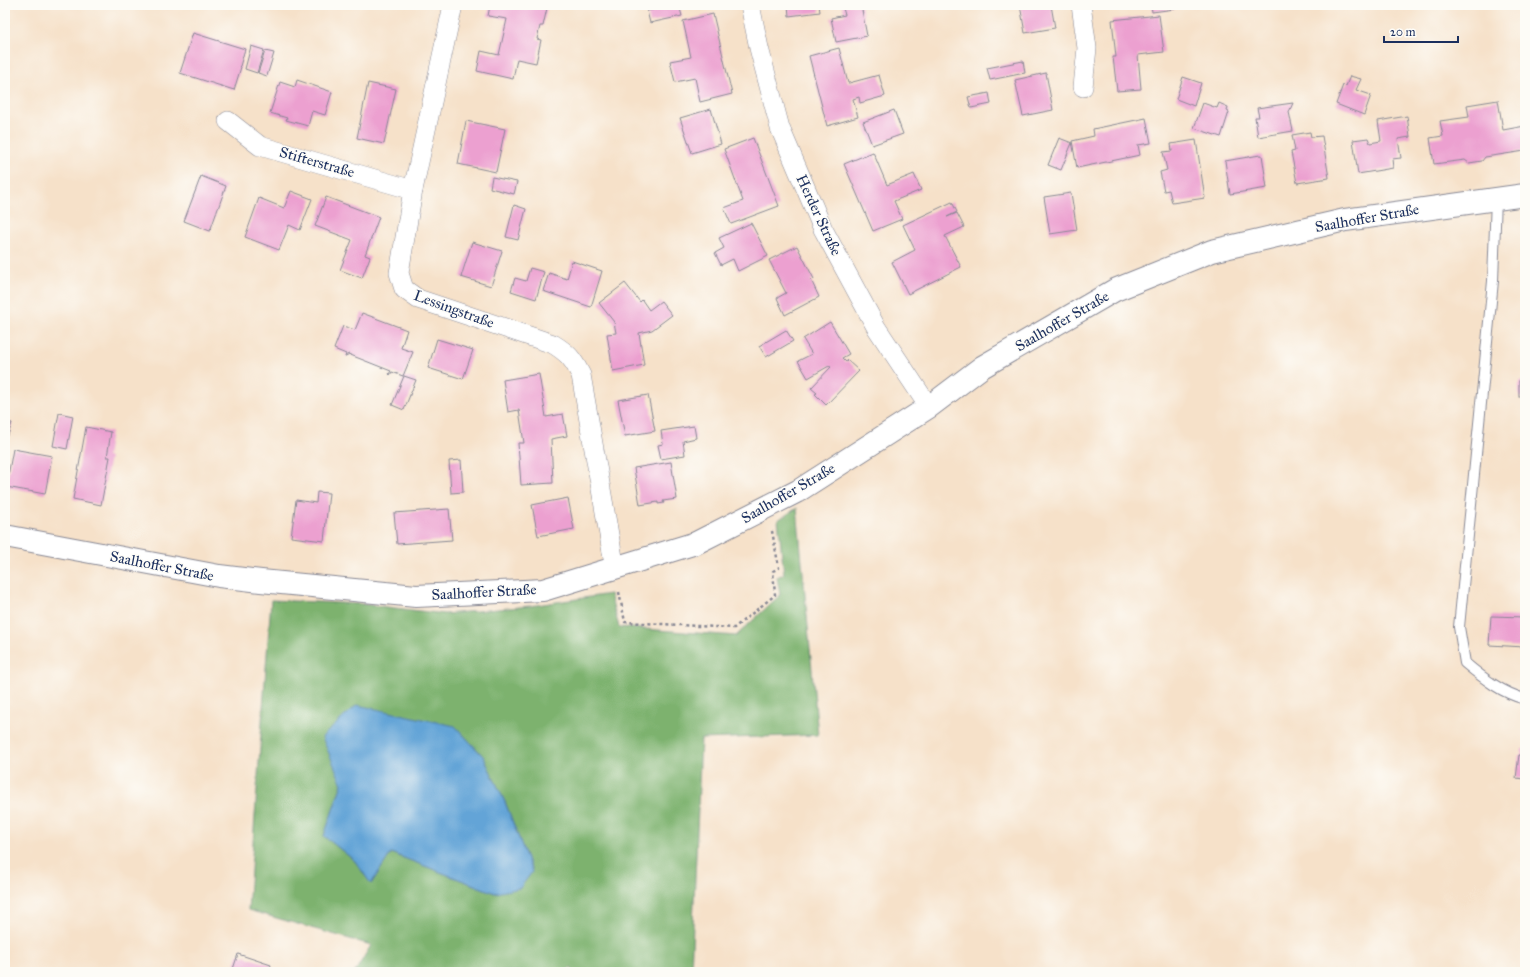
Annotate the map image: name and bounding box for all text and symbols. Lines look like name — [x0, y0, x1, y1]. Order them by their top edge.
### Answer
scale bar — [1384, 18, 1458, 44]
text: 20 m — [1390, 25, 1416, 39]
street label: Stifterstraße — [277, 143, 357, 181]
street label: Herder Straße — [792, 172, 846, 258]
street label: Saalhoffer Straße — [1314, 200, 1420, 236]
street label: Lessingstraße — [411, 286, 497, 332]
street label: Saalhoffer Straße — [1012, 287, 1112, 355]
street label: Saalhoffer Straße — [738, 459, 838, 527]
street label: Saalhoffer Straße — [109, 547, 215, 585]
street label: Saalhoffer Straße — [431, 580, 537, 604]

